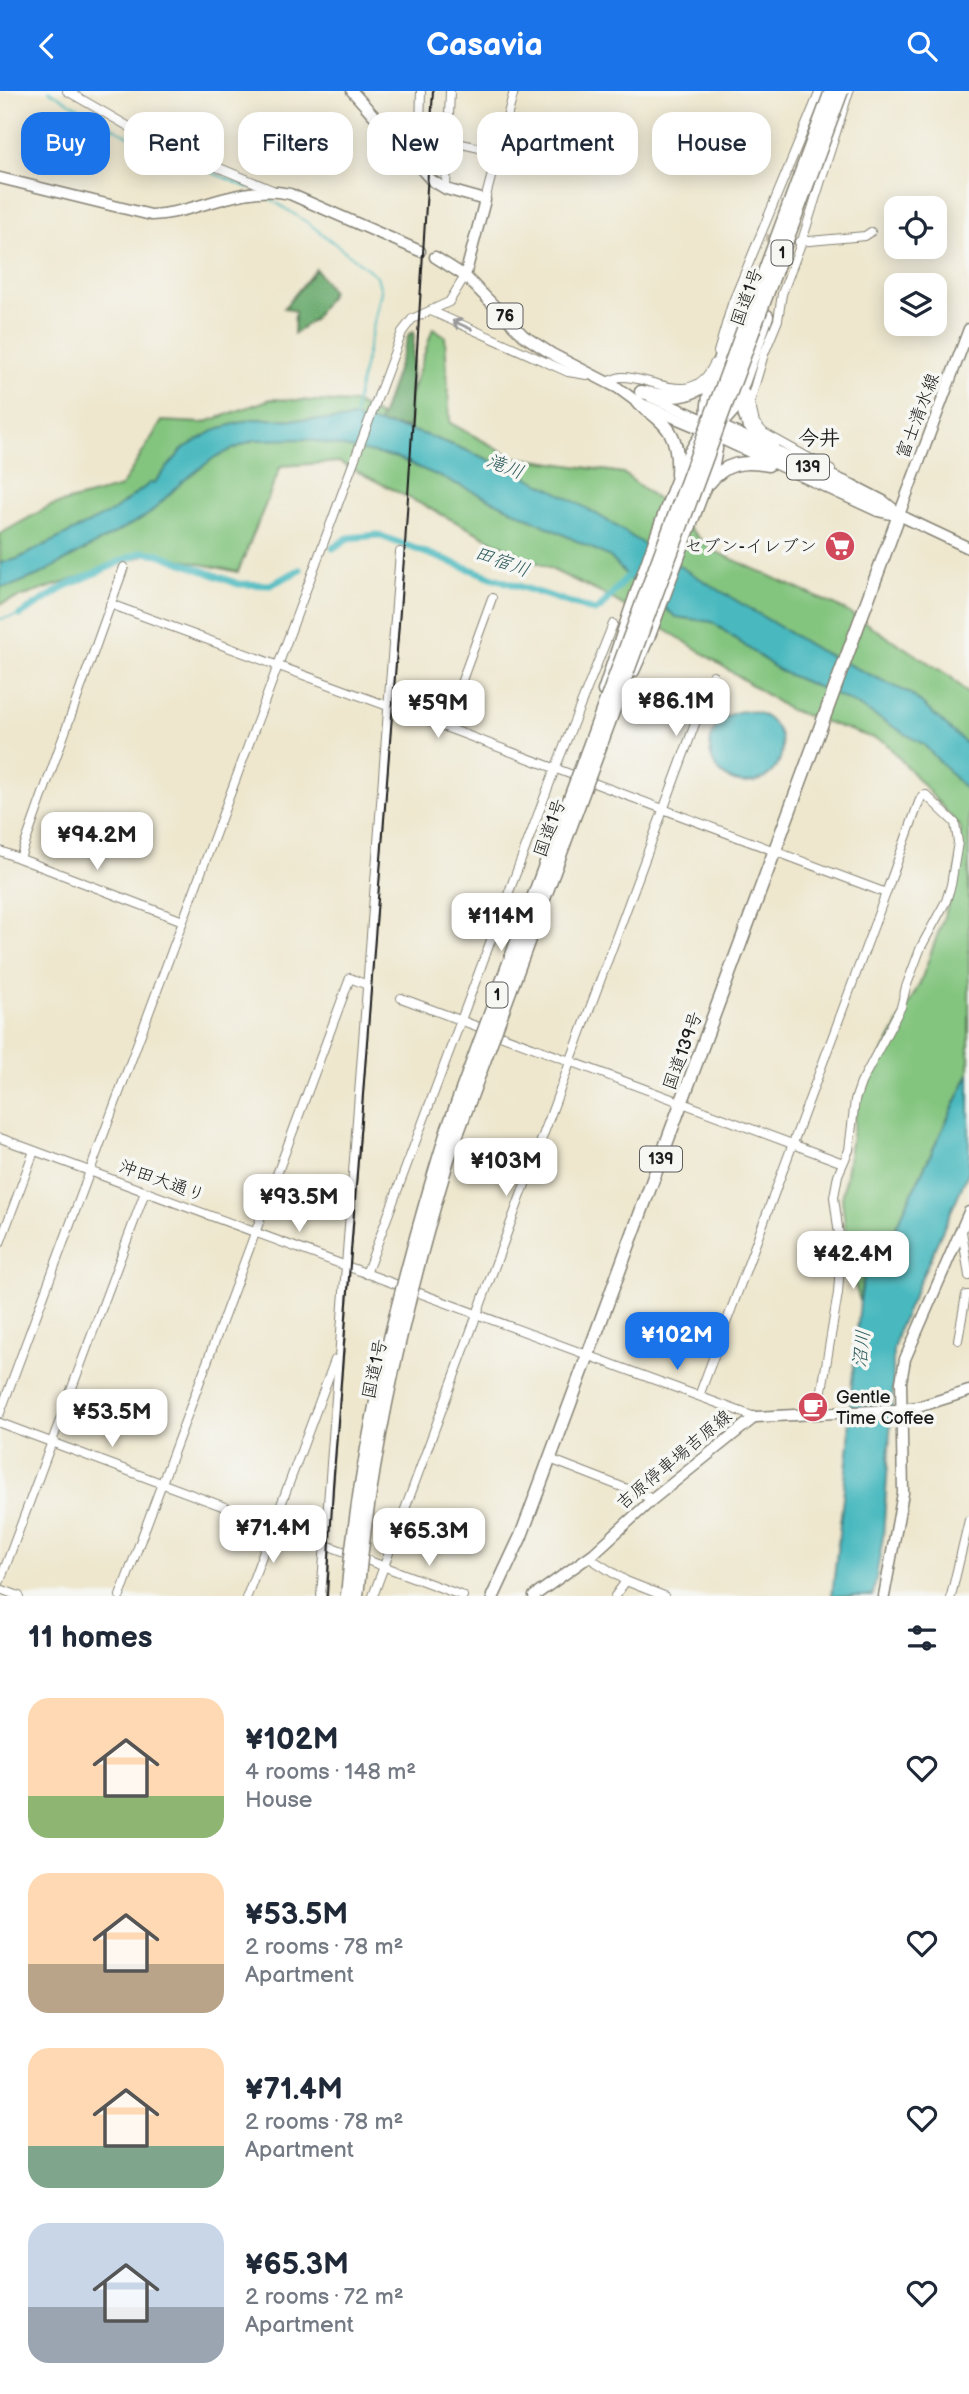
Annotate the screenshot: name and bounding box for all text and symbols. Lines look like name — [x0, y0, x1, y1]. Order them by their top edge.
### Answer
text: Casavia — [426, 26, 543, 65]
icon: back — [28, 27, 66, 65]
icon: search — [903, 27, 941, 65]
chip: Buy — [21, 112, 110, 175]
chip: Rent — [124, 112, 224, 175]
chip: Filters — [238, 112, 353, 175]
chip: New — [367, 112, 463, 175]
chip: Apartment — [477, 112, 638, 175]
chip: House — [652, 112, 771, 175]
map controls — [884, 196, 947, 336]
button: locate — [884, 196, 947, 259]
road number: 1 — [772, 241, 792, 265]
street label: 国道1号 — [727, 265, 767, 329]
button: layers — [884, 273, 947, 336]
road number: 76 — [488, 304, 522, 329]
one-way arrow — [452, 318, 473, 331]
street label: 富士清水線 — [892, 370, 944, 462]
district label: 今井 — [798, 426, 840, 451]
water label: 滝川 — [483, 449, 527, 485]
road number: 139 — [787, 455, 829, 479]
supermarket icon: セブン-イレブン — [823, 529, 857, 563]
place label: セブン-イレブン — [684, 536, 817, 557]
water label: 田宿川 — [471, 541, 533, 583]
pin: ¥86.1M — [619, 679, 733, 738]
pin: ¥59M — [397, 681, 479, 740]
text: ¥86.1M — [638, 687, 714, 715]
text: ¥59M — [408, 689, 468, 717]
street label: 国道1号 — [530, 796, 570, 860]
pin: ¥94.2M — [40, 813, 154, 872]
text: ¥94.2M — [57, 821, 137, 849]
pin: ¥114M — [452, 893, 550, 953]
text: ¥114M — [468, 902, 534, 930]
road number: 1 — [486, 982, 508, 1007]
street label: 国道139号 — [659, 1009, 707, 1093]
pin: ¥103M — [457, 1139, 555, 1198]
text: ¥103M — [470, 1147, 542, 1175]
road number: 139 — [640, 1147, 682, 1171]
street label: 沖田大通り — [116, 1156, 208, 1206]
pin: ¥93.5M — [242, 1175, 356, 1234]
text: ¥93.5M — [259, 1183, 339, 1211]
pin: ¥42.4M — [796, 1231, 910, 1291]
text: ¥42.4M — [813, 1240, 893, 1268]
pin: ¥102M — [628, 1313, 726, 1372]
text: ¥102M — [641, 1321, 713, 1349]
water label: 沼川 — [849, 1329, 875, 1369]
street label: 国道1号 — [358, 1337, 392, 1401]
place label: Gentle Time Coffee — [836, 1387, 934, 1429]
pin: ¥53.5M — [55, 1389, 169, 1449]
cafe icon: Gentle Time Coffee — [796, 1390, 830, 1424]
text: ¥53.5M — [72, 1398, 152, 1426]
street label: 吉原停車場吉原線 — [612, 1406, 736, 1514]
pin: ¥71.4M — [216, 1505, 330, 1565]
pin: ¥65.3M — [372, 1509, 486, 1568]
text: ¥71.4M — [236, 1514, 310, 1542]
text: ¥65.3M — [389, 1517, 469, 1545]
icon: filters — [903, 1619, 941, 1657]
text: 11 homes — [28, 1620, 152, 1656]
text: ¥102M — [245, 1722, 339, 1758]
icon: home — [84, 1726, 168, 1810]
icon: heart — [903, 1749, 941, 1787]
text: 4 rooms · 148 m² — [245, 1758, 416, 1786]
text: House — [245, 1786, 312, 1814]
text: ¥53.5M — [245, 1897, 348, 1933]
icon: home — [84, 1901, 168, 1985]
icon: heart — [903, 1924, 941, 1962]
text: 2 rooms · 78 m² — [245, 1933, 403, 1961]
text: Apartment — [245, 1961, 354, 1989]
text: ¥71.4M — [245, 2072, 343, 2108]
icon: home — [84, 2076, 168, 2160]
icon: heart — [903, 2099, 941, 2137]
text: 2 rooms · 78 m² — [245, 2108, 403, 2136]
text: Apartment — [245, 2136, 354, 2164]
text: ¥65.3M — [245, 2247, 349, 2283]
icon: home — [84, 2251, 168, 2335]
icon: heart — [903, 2274, 941, 2312]
text: 2 rooms · 72 m² — [245, 2283, 404, 2311]
text: Apartment — [245, 2311, 354, 2339]

